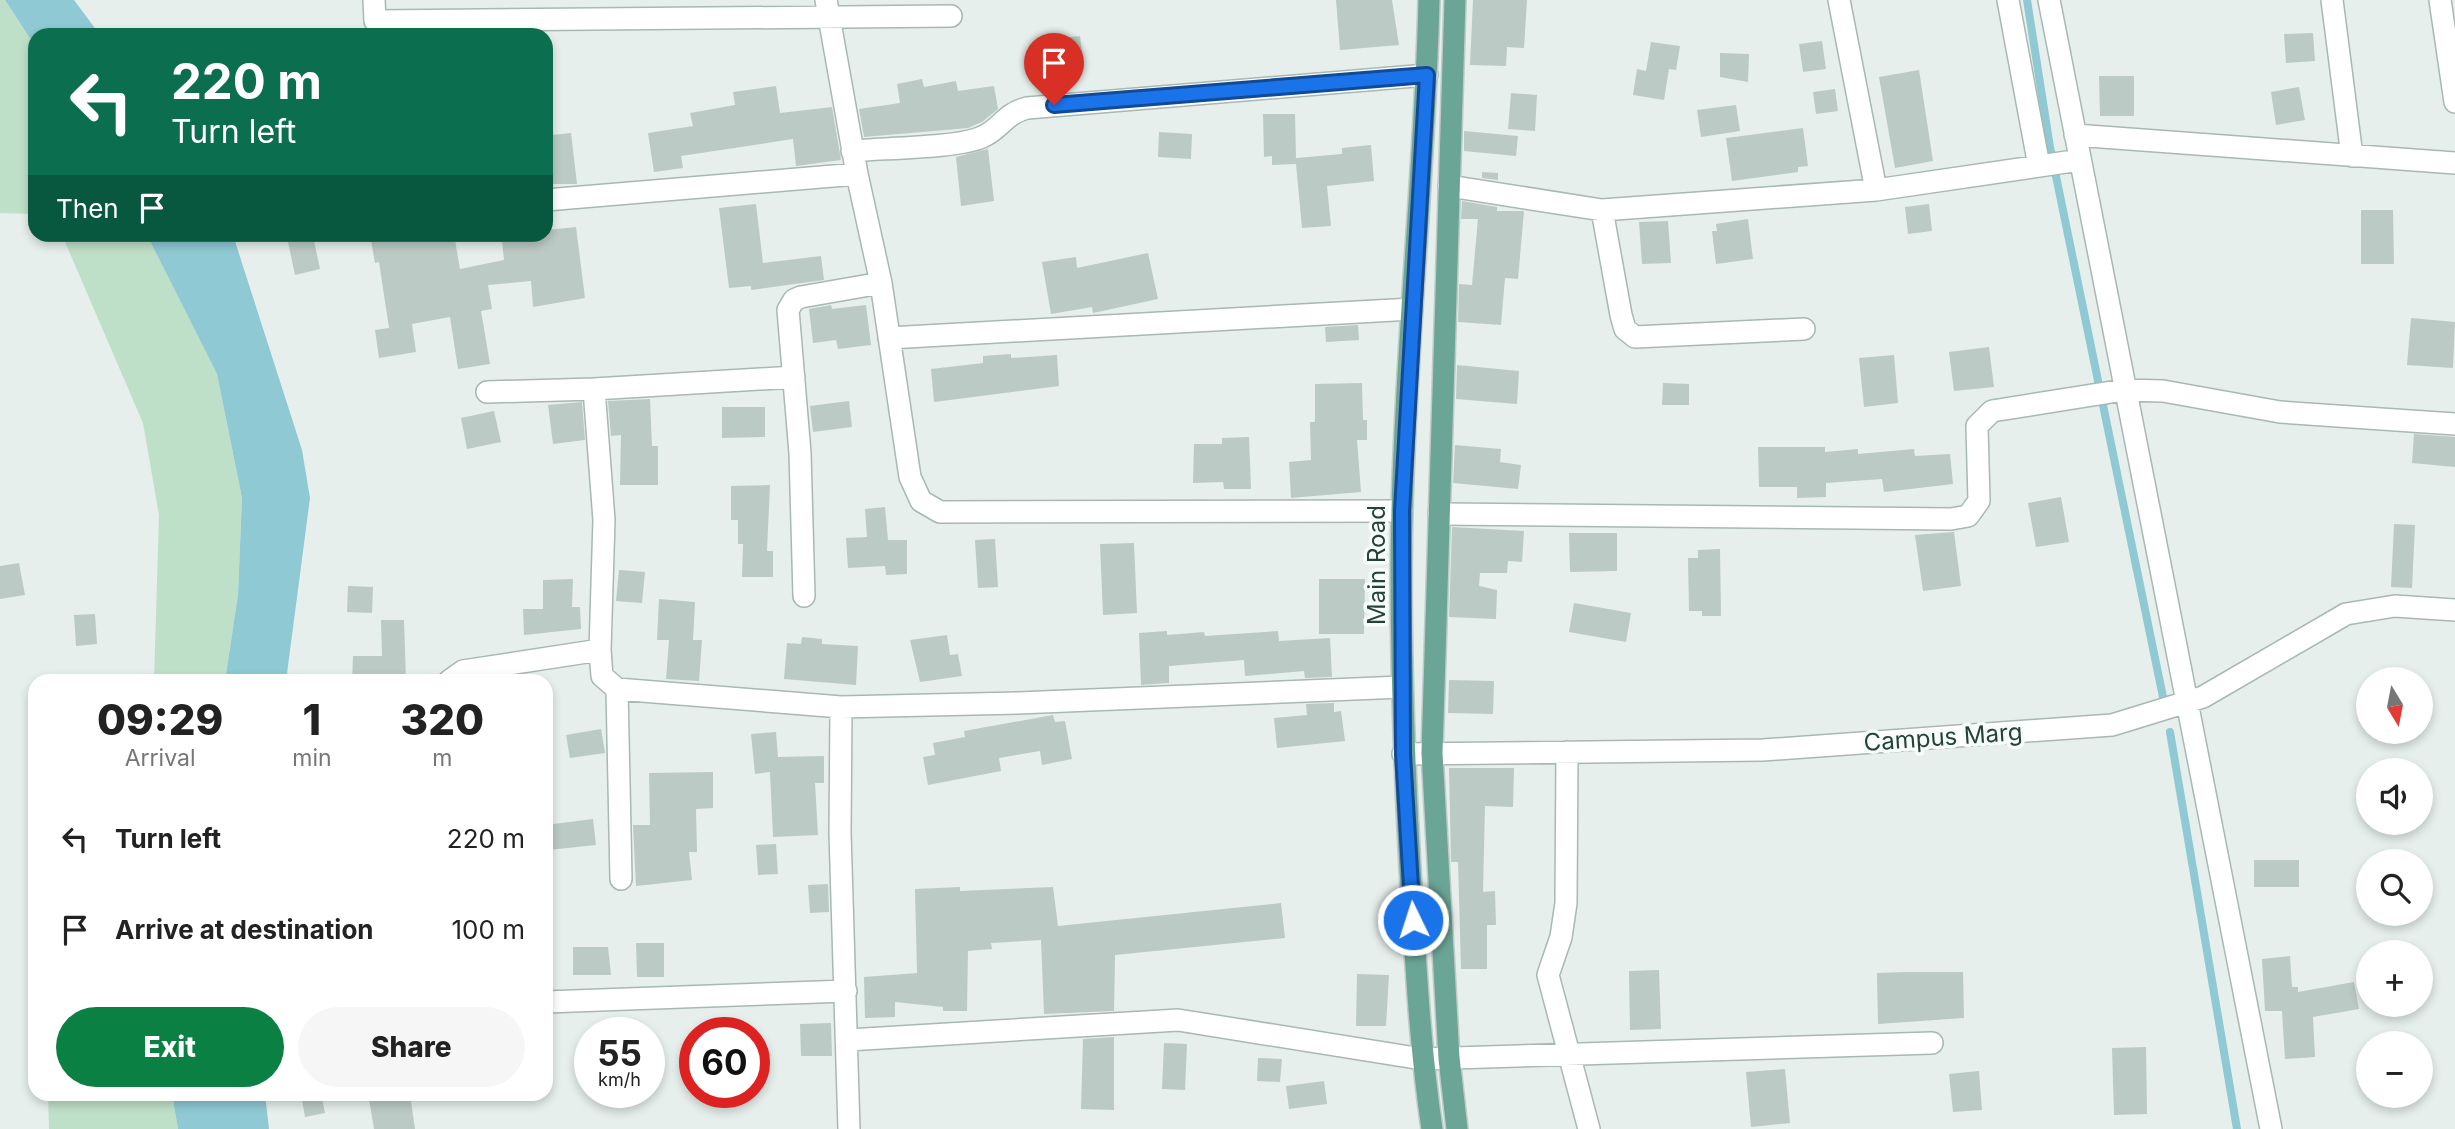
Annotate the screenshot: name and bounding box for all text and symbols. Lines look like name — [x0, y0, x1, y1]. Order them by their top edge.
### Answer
pin — [1024, 33, 1084, 105]
icon: arrive — [1035, 44, 1073, 82]
text: 220 m — [171, 52, 322, 111]
icon: left — [56, 56, 147, 147]
text: Turn left — [171, 112, 296, 151]
icon: arrive — [133, 189, 171, 227]
text: Then — [56, 193, 119, 224]
street label: Main Road — [1362, 505, 1391, 625]
north arrow — [2356, 667, 2432, 744]
map controls — [2356, 667, 2433, 1108]
text: 09:29 — [97, 694, 223, 745]
text: 1 — [303, 694, 321, 745]
text: 320 — [401, 694, 484, 745]
street label: Campus Marg — [1863, 717, 2023, 757]
text: Arrival — [125, 744, 196, 772]
text: min — [292, 744, 332, 772]
text: m — [432, 744, 452, 772]
button: sound — [2356, 758, 2433, 835]
icon: left — [56, 820, 94, 858]
text: Turn left — [115, 823, 221, 854]
text: 220 m — [447, 823, 525, 854]
button: search — [2356, 849, 2433, 926]
position arrow — [1376, 883, 1450, 957]
icon: arrive — [56, 911, 94, 949]
text: Arrive at destination — [115, 914, 374, 945]
text: 100 m — [452, 914, 525, 945]
button: + — [2356, 940, 2433, 1017]
button: Exit — [56, 1007, 284, 1087]
button: Share — [298, 1007, 525, 1087]
speed limit sign: 60 — [679, 1017, 770, 1108]
button: − — [2356, 1031, 2433, 1108]
text: 55 — [597, 1032, 642, 1074]
text: km/h — [598, 1069, 641, 1090]

